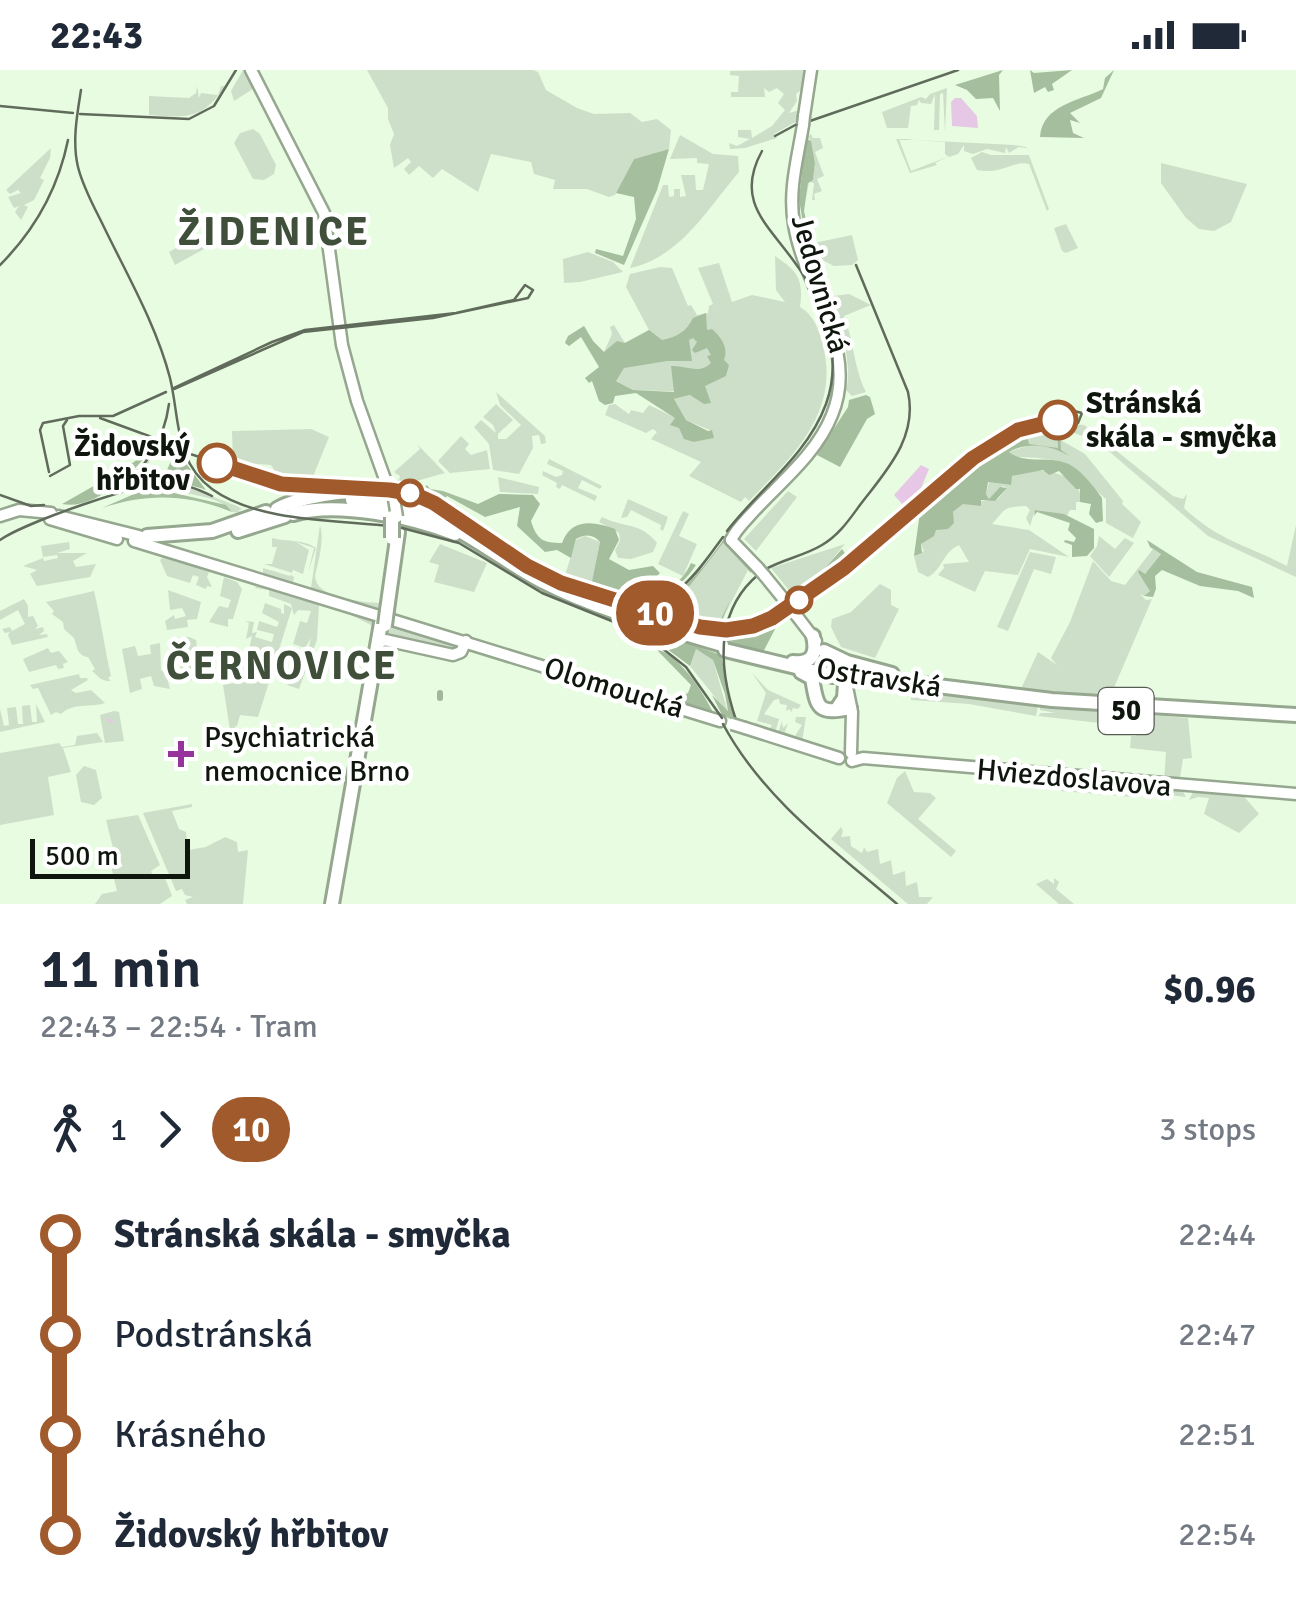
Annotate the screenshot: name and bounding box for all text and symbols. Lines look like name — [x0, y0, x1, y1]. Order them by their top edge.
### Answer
text: 22:43 — [50, 12, 143, 59]
district label: ŽIDENICE — [177, 207, 371, 257]
street label: Jedovnická — [783, 211, 857, 357]
place label: Stránská skála - smyčka — [1086, 385, 1277, 456]
marker: Stránská skála - smyčka — [1039, 401, 1077, 439]
place label: Židovský hřbitov — [74, 427, 191, 499]
marker: Židovský hřbitov — [198, 444, 236, 482]
unlabelled marker — [397, 480, 423, 506]
line badge: 10 — [610, 580, 700, 646]
unlabelled marker — [786, 587, 812, 613]
text: 10 — [636, 592, 674, 635]
district label: ČERNOVICE — [166, 641, 398, 691]
street label: Olomoucká — [540, 649, 688, 727]
street label: Ostravská — [814, 650, 944, 706]
road number: 50 — [1098, 688, 1154, 734]
place label: Psychiatrická nemocnice Brno — [204, 719, 410, 790]
marker: Psychiatrická nemocnice Brno — [168, 741, 194, 767]
street label: Hviezdoslavova — [975, 751, 1173, 805]
scale bar — [30, 834, 190, 878]
text: 500 m — [45, 839, 119, 873]
text: 11 min — [40, 935, 201, 1003]
text: $0.96 — [1163, 966, 1256, 1013]
text: 22:43 – 22:54 · Tram — [40, 1007, 318, 1046]
icon: walk — [40, 1102, 95, 1157]
icon: forward — [142, 1102, 197, 1157]
text: 10 — [232, 1108, 270, 1151]
text: 1 — [110, 1110, 127, 1149]
text: 3 stops — [1159, 1110, 1256, 1149]
text: Stránská skála - smyčka — [114, 1211, 511, 1258]
text: 22:44 — [1178, 1215, 1256, 1254]
text: Podstránská — [114, 1311, 313, 1358]
text: 22:47 — [1178, 1315, 1256, 1354]
text: Krásného — [114, 1411, 266, 1458]
text: 22:51 — [1178, 1415, 1256, 1454]
text: Židovský hřbitov — [114, 1511, 389, 1558]
text: 22:54 — [1178, 1515, 1256, 1554]

